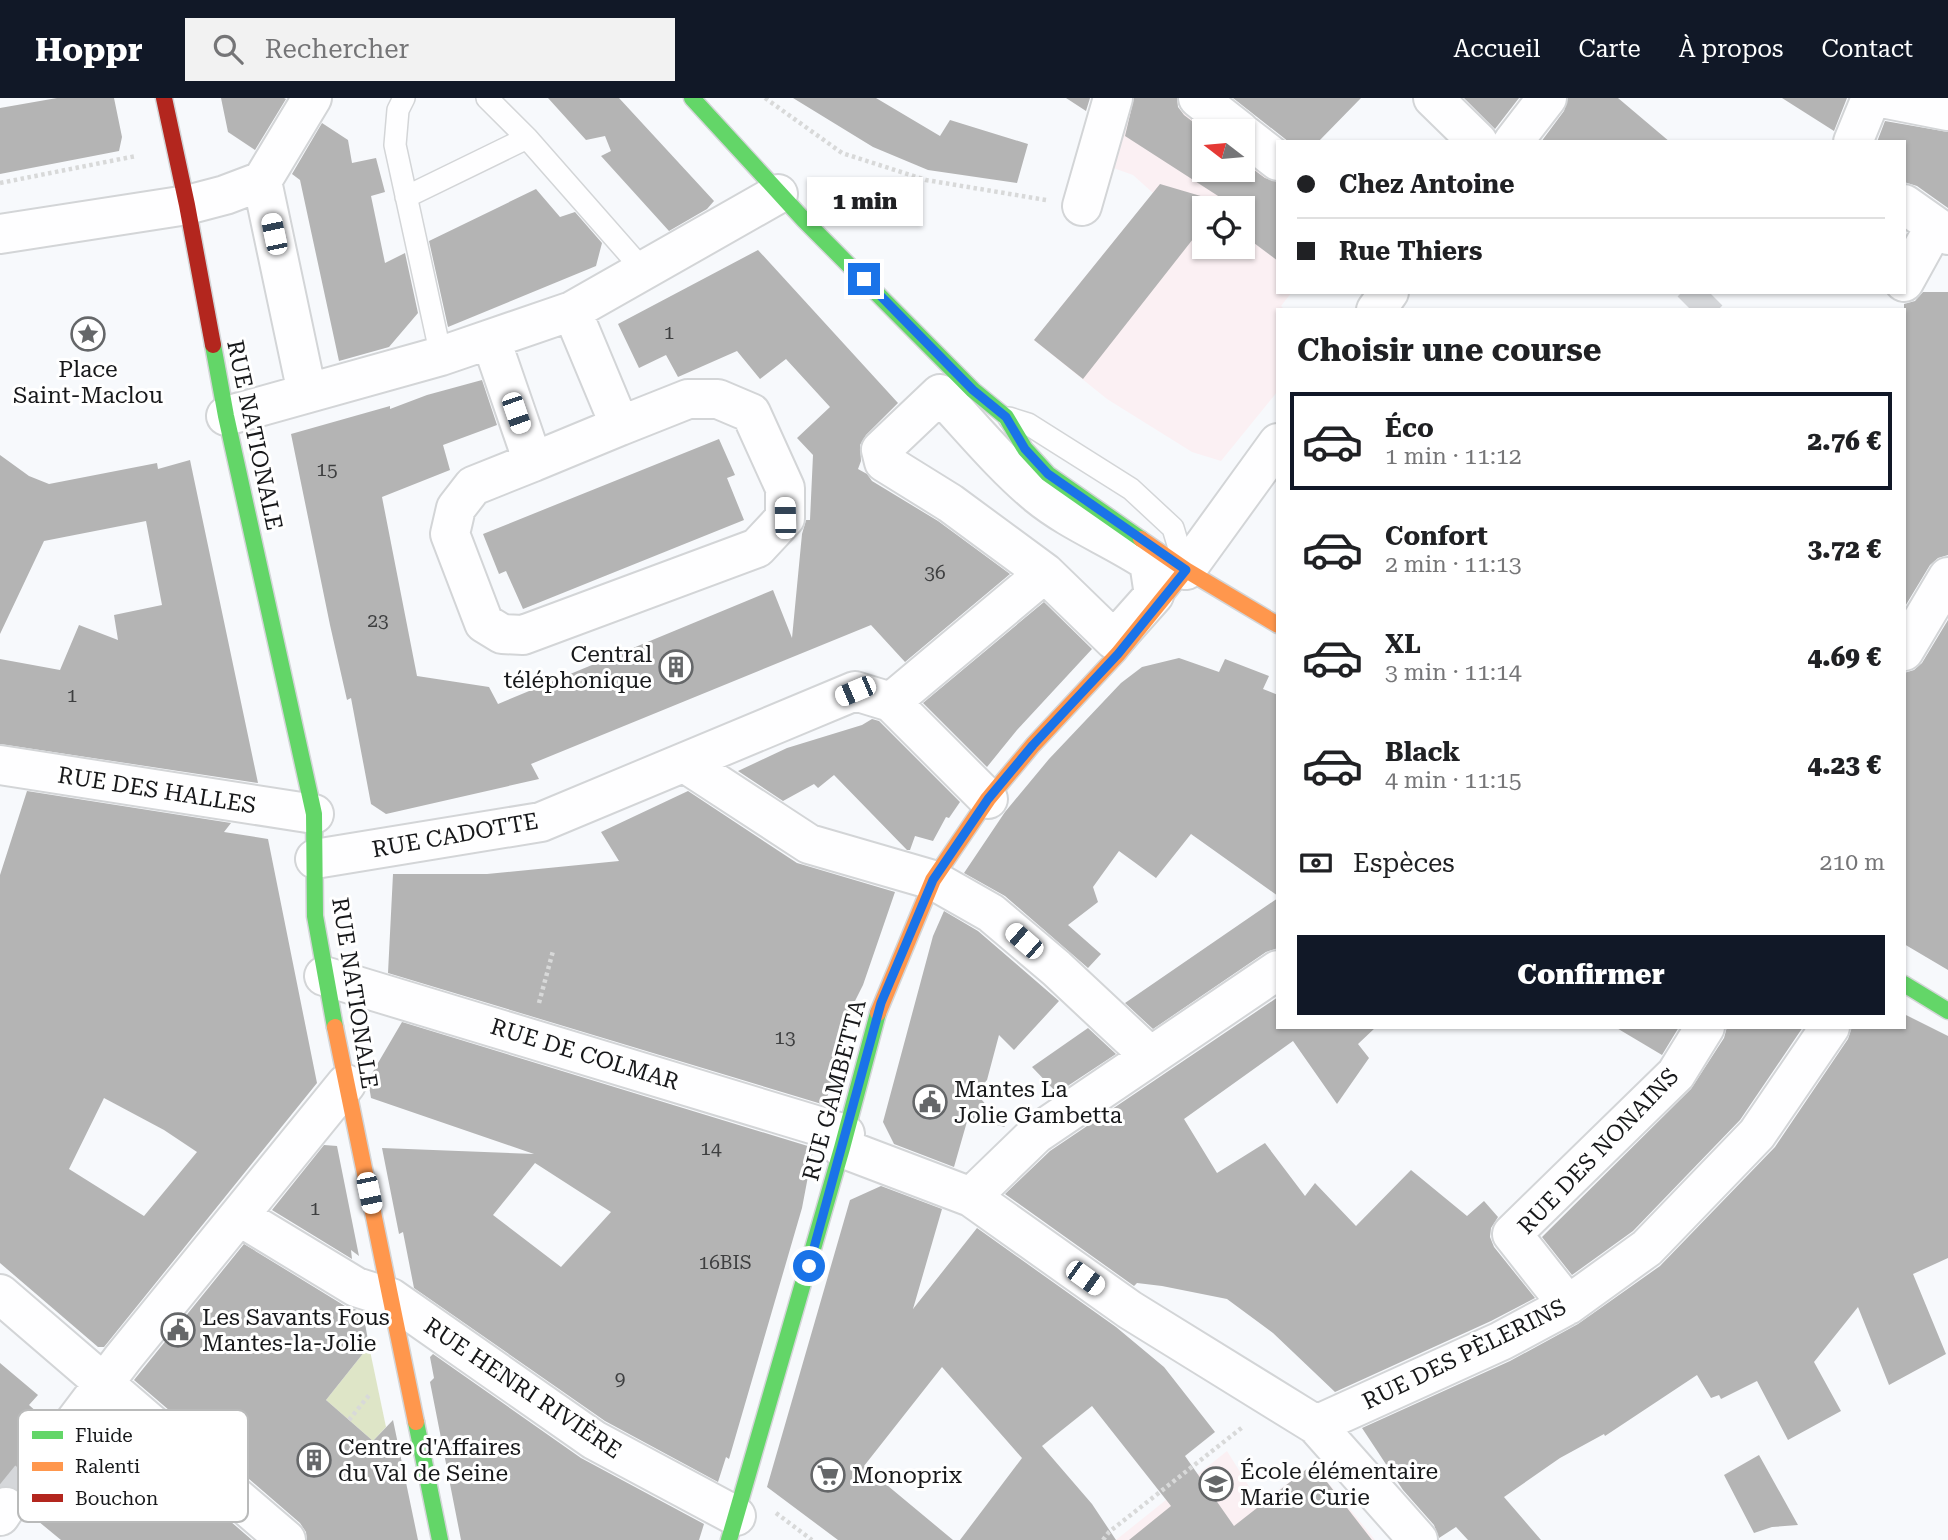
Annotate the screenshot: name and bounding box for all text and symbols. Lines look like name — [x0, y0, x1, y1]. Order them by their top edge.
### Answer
search box — [185, 18, 675, 81]
text: Hoppr — [35, 30, 143, 69]
icon: search — [209, 30, 247, 68]
text: Rechercher — [265, 34, 409, 64]
text: Accueil — [1454, 35, 1540, 63]
text: Carte — [1578, 35, 1641, 63]
text: À propos — [1679, 35, 1783, 63]
text: Contact — [1821, 35, 1913, 63]
north arrow — [1192, 119, 1255, 182]
map controls — [1192, 119, 1255, 259]
text: Chez Antoine — [1339, 169, 1515, 199]
callout: 1 min — [806, 178, 922, 226]
text: 1 min — [833, 188, 897, 215]
button: locate — [1192, 196, 1255, 259]
car — [260, 211, 289, 257]
text: Rue Thiers — [1339, 236, 1482, 266]
route end — [848, 263, 880, 295]
place icon: Place Saint-Maclou — [69, 315, 107, 353]
house number: 1 — [664, 321, 674, 344]
text: Choisir une course — [1297, 331, 1601, 369]
street label: RUE NATIONALE — [221, 338, 288, 533]
place label: Place Saint-Maclou — [13, 356, 163, 409]
car — [500, 390, 533, 436]
icon: car — [1301, 410, 1364, 473]
text: Éco — [1385, 413, 1434, 443]
text: 2.76 € — [1808, 426, 1881, 456]
text: 1 min · 11:12 — [1385, 443, 1522, 470]
house number: 15 — [316, 458, 338, 481]
car — [775, 497, 796, 539]
icon: car — [1301, 518, 1364, 581]
text: Confort — [1385, 521, 1488, 551]
text: 3.72 € — [1808, 534, 1881, 564]
text: 2 min · 11:13 — [1385, 551, 1522, 578]
house number: 36 — [924, 561, 946, 584]
house number: 23 — [367, 609, 389, 632]
icon: car — [1301, 626, 1364, 689]
text: XL — [1385, 629, 1421, 659]
place label: Central téléphonique — [504, 641, 652, 694]
text: 4.69 € — [1808, 642, 1881, 672]
building icon: Central téléphonique — [657, 648, 695, 686]
text: 3 min · 11:14 — [1385, 659, 1522, 686]
car — [832, 673, 879, 709]
house number: 1 — [67, 684, 77, 707]
icon: car — [1301, 734, 1364, 797]
text: Black — [1385, 737, 1460, 767]
text: 4.23 € — [1808, 750, 1881, 780]
street label: RUE DES HALLES — [56, 761, 258, 819]
text: 4 min · 11:15 — [1385, 767, 1522, 794]
street label: RUE CADOTTE — [370, 808, 540, 863]
icon: cash — [1297, 844, 1335, 882]
text: Espèces — [1353, 848, 1455, 878]
text: 210 m — [1820, 849, 1885, 876]
street label: RUE NATIONALE — [326, 895, 383, 1091]
car — [1002, 919, 1047, 963]
button: Confirmer — [1297, 935, 1885, 1015]
street label: RUE GAMBETTA — [797, 996, 872, 1184]
street label: RUE DE COLMAR — [487, 1013, 683, 1096]
house number: 13 — [774, 1026, 796, 1049]
street label: RUE DES NONAINS — [1512, 1063, 1684, 1240]
place label: Mantes La Jolie Gambetta — [954, 1076, 1123, 1129]
public building icon: Mantes La Jolie Gambetta — [911, 1083, 949, 1121]
house number: 14 — [700, 1137, 722, 1160]
car — [355, 1170, 384, 1216]
house number: 1 — [310, 1197, 320, 1220]
route start — [793, 1250, 825, 1282]
house number: 16BIS — [699, 1251, 751, 1274]
car — [1062, 1257, 1109, 1299]
street label: RUE DES PÈLERINS — [1358, 1293, 1570, 1415]
place label: Les Savants Fous Mantes-la-Jolie — [202, 1304, 390, 1357]
public building icon: Les Savants Fous Mantes-la-Jolie — [159, 1311, 197, 1349]
street label: RUE HENRI RIVIÈRE — [419, 1312, 627, 1465]
house number: 9 — [615, 1367, 625, 1390]
legend — [18, 1410, 248, 1522]
text: Fluide — [75, 1424, 133, 1447]
place label: Centre d'Affaires du Val de Seine — [338, 1434, 521, 1487]
building icon: Centre d'Affaires du Val de Seine — [295, 1441, 333, 1479]
text: Ralenti — [75, 1455, 140, 1478]
supermarket icon: Monoprix — [809, 1456, 847, 1494]
place label: École élémentaire Marie Curie — [1240, 1458, 1438, 1511]
place label: Monoprix — [852, 1462, 963, 1489]
school or university icon: École élémentaire Marie Curie — [1197, 1465, 1235, 1503]
text: Bouchon — [75, 1487, 158, 1510]

